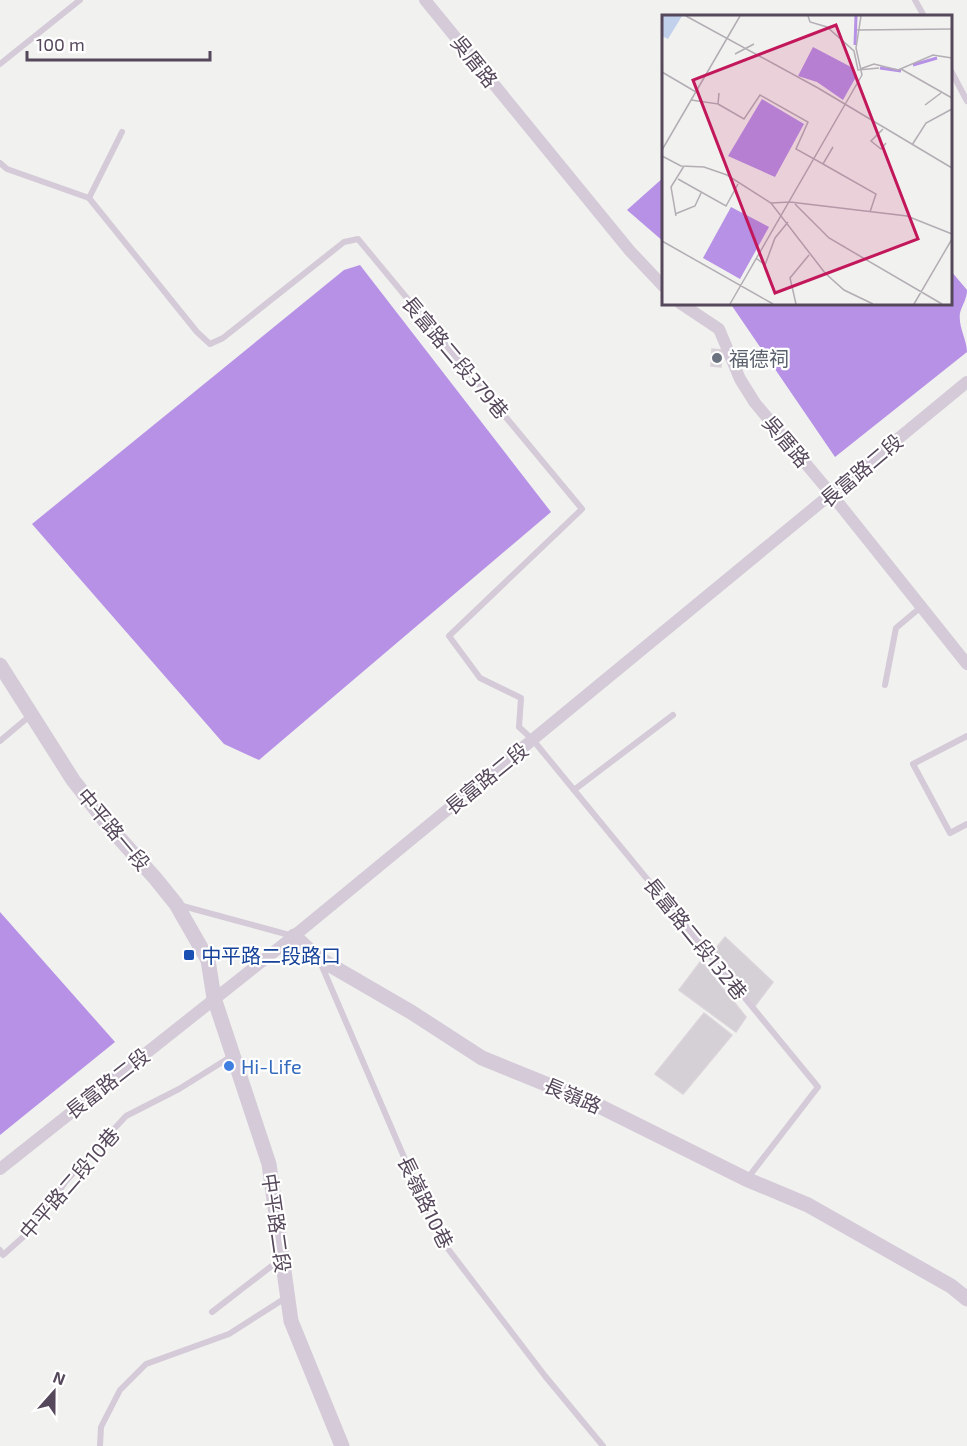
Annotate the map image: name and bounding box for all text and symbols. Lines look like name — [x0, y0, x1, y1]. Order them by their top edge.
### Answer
inset map — [662, 15, 952, 304]
scale bar — [27, 24, 210, 62]
street label: 吳厝路 — [447, 30, 503, 92]
text: 100 m — [36, 33, 85, 55]
street label: 長富路二段379巷 — [398, 291, 514, 423]
place label: 福德祠 — [729, 346, 789, 370]
marker: 福德祠 — [710, 351, 724, 365]
street label: 吳厝路 — [759, 410, 815, 472]
street label: 長富路二段 — [815, 429, 907, 511]
street label: 長富路二段 — [440, 737, 532, 819]
street label: 中平路一段 — [73, 783, 155, 875]
street label: 長富路二段132巷 — [639, 872, 753, 1004]
place label: 中平路二段路口 — [201, 943, 341, 967]
marker: 中平路二段路口 — [182, 948, 196, 962]
street label: 長富路二段 — [60, 1043, 154, 1123]
place label: Hi-Life — [241, 1054, 302, 1078]
marker: Hi-Life — [222, 1059, 236, 1073]
street label: 長嶺路 — [541, 1072, 605, 1118]
street label: 中平路二段10巷 — [14, 1122, 124, 1244]
street label: 長嶺路10巷 — [393, 1152, 459, 1252]
street label: 中平路二段 — [258, 1172, 296, 1274]
north arrow — [24, 1362, 84, 1422]
text: N — [51, 1367, 68, 1388]

